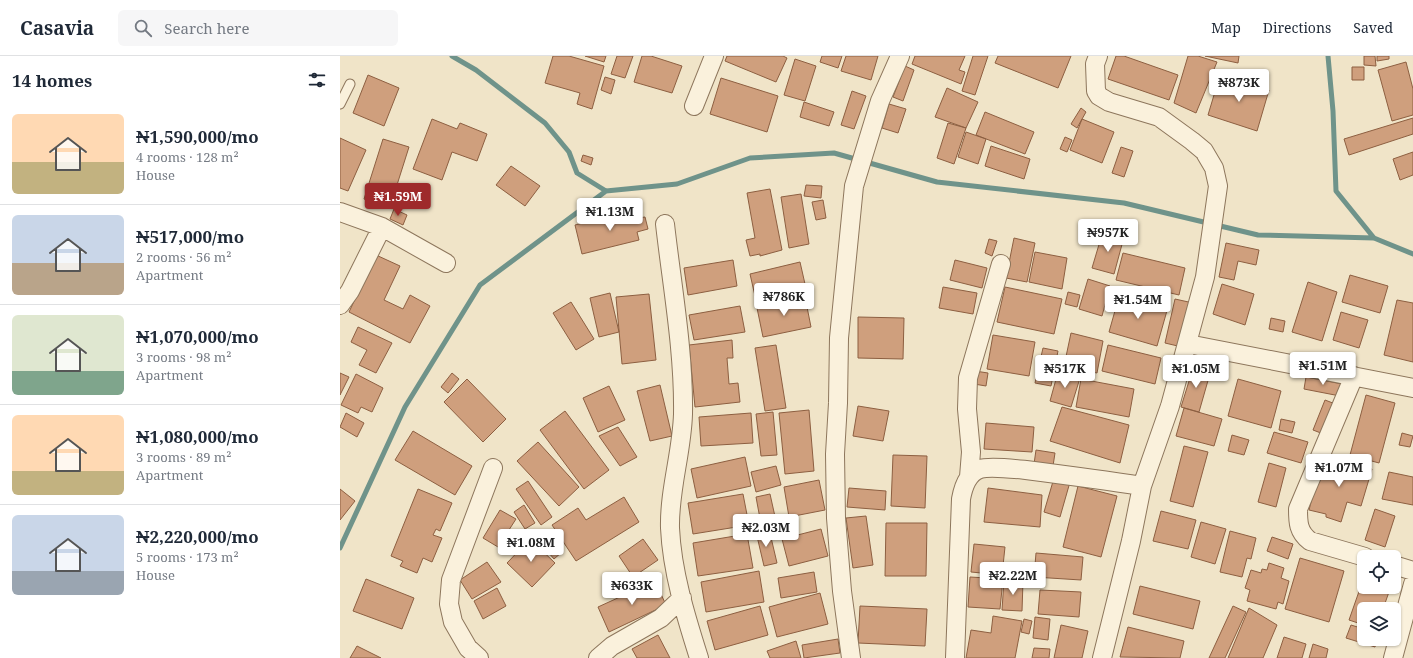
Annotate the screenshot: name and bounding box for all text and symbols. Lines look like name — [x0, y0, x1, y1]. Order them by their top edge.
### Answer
search box — [118, 10, 398, 46]
text: Casavia — [20, 15, 94, 41]
icon: search — [132, 17, 154, 39]
text: Search here — [164, 18, 249, 38]
text: Map — [1211, 18, 1241, 37]
text: Directions — [1263, 18, 1331, 37]
text: Saved — [1353, 18, 1393, 37]
text: 14 homes — [12, 69, 92, 92]
icon: filters — [306, 69, 328, 91]
pin: ₦873K — [1211, 69, 1267, 103]
text: ₦873K — [1218, 73, 1260, 91]
text: ₦1,590,000/mo — [136, 125, 259, 148]
icon: home — [44, 130, 92, 178]
text: 4 rooms · 128 m² — [136, 148, 239, 166]
text: House — [136, 166, 175, 184]
pin: ₦1.59M — [365, 183, 431, 217]
text: ₦1.59M — [374, 187, 422, 205]
pin: ₦1.13M — [577, 198, 643, 232]
text: ₦1.13M — [586, 202, 634, 220]
pin: ₦957K — [1080, 219, 1136, 253]
text: ₦957K — [1087, 223, 1129, 241]
text: ₦517,000/mo — [136, 225, 244, 248]
icon: home — [44, 231, 92, 279]
text: 2 rooms · 56 m² — [136, 248, 231, 266]
text: Apartment — [136, 266, 203, 284]
pin: ₦786K — [756, 283, 812, 317]
pin: ₦1.54M — [1105, 286, 1171, 320]
text: ₦786K — [763, 287, 805, 305]
text: ₦1.54M — [1114, 290, 1162, 308]
text: ₦1,070,000/mo — [136, 325, 259, 348]
icon: home — [44, 331, 92, 379]
text: 3 rooms · 98 m² — [136, 348, 231, 366]
pin: ₦1.51M — [1290, 352, 1356, 386]
pin: ₦517K — [1037, 355, 1093, 389]
pin: ₦1.05M — [1163, 355, 1229, 389]
text: ₦1.51M — [1299, 356, 1347, 374]
text: ₦517K — [1044, 359, 1086, 377]
text: ₦1.05M — [1172, 359, 1220, 377]
text: Apartment — [136, 366, 203, 384]
text: ₦1,080,000/mo — [136, 425, 259, 448]
icon: home — [44, 431, 92, 479]
text: 3 rooms · 89 m² — [136, 448, 231, 466]
pin: ₦1.07M — [1306, 454, 1372, 488]
text: ₦1.07M — [1315, 458, 1363, 476]
text: Apartment — [136, 466, 203, 484]
pin: ₦2.03M — [733, 514, 799, 548]
text: ₦2.03M — [742, 518, 790, 536]
text: ₦2,220,000/mo — [136, 525, 259, 548]
pin: ₦1.08M — [498, 529, 564, 563]
icon: home — [44, 531, 92, 579]
text: ₦1.08M — [507, 533, 555, 551]
text: 5 rooms · 173 m² — [136, 548, 239, 566]
map controls — [1357, 550, 1401, 646]
button: locate — [1357, 550, 1401, 594]
pin: ₦2.22M — [980, 562, 1046, 596]
text: House — [136, 566, 175, 584]
text: ₦2.22M — [989, 566, 1037, 584]
pin: ₦633K — [604, 572, 660, 606]
text: ₦633K — [611, 576, 653, 594]
button: layers — [1357, 602, 1401, 646]

